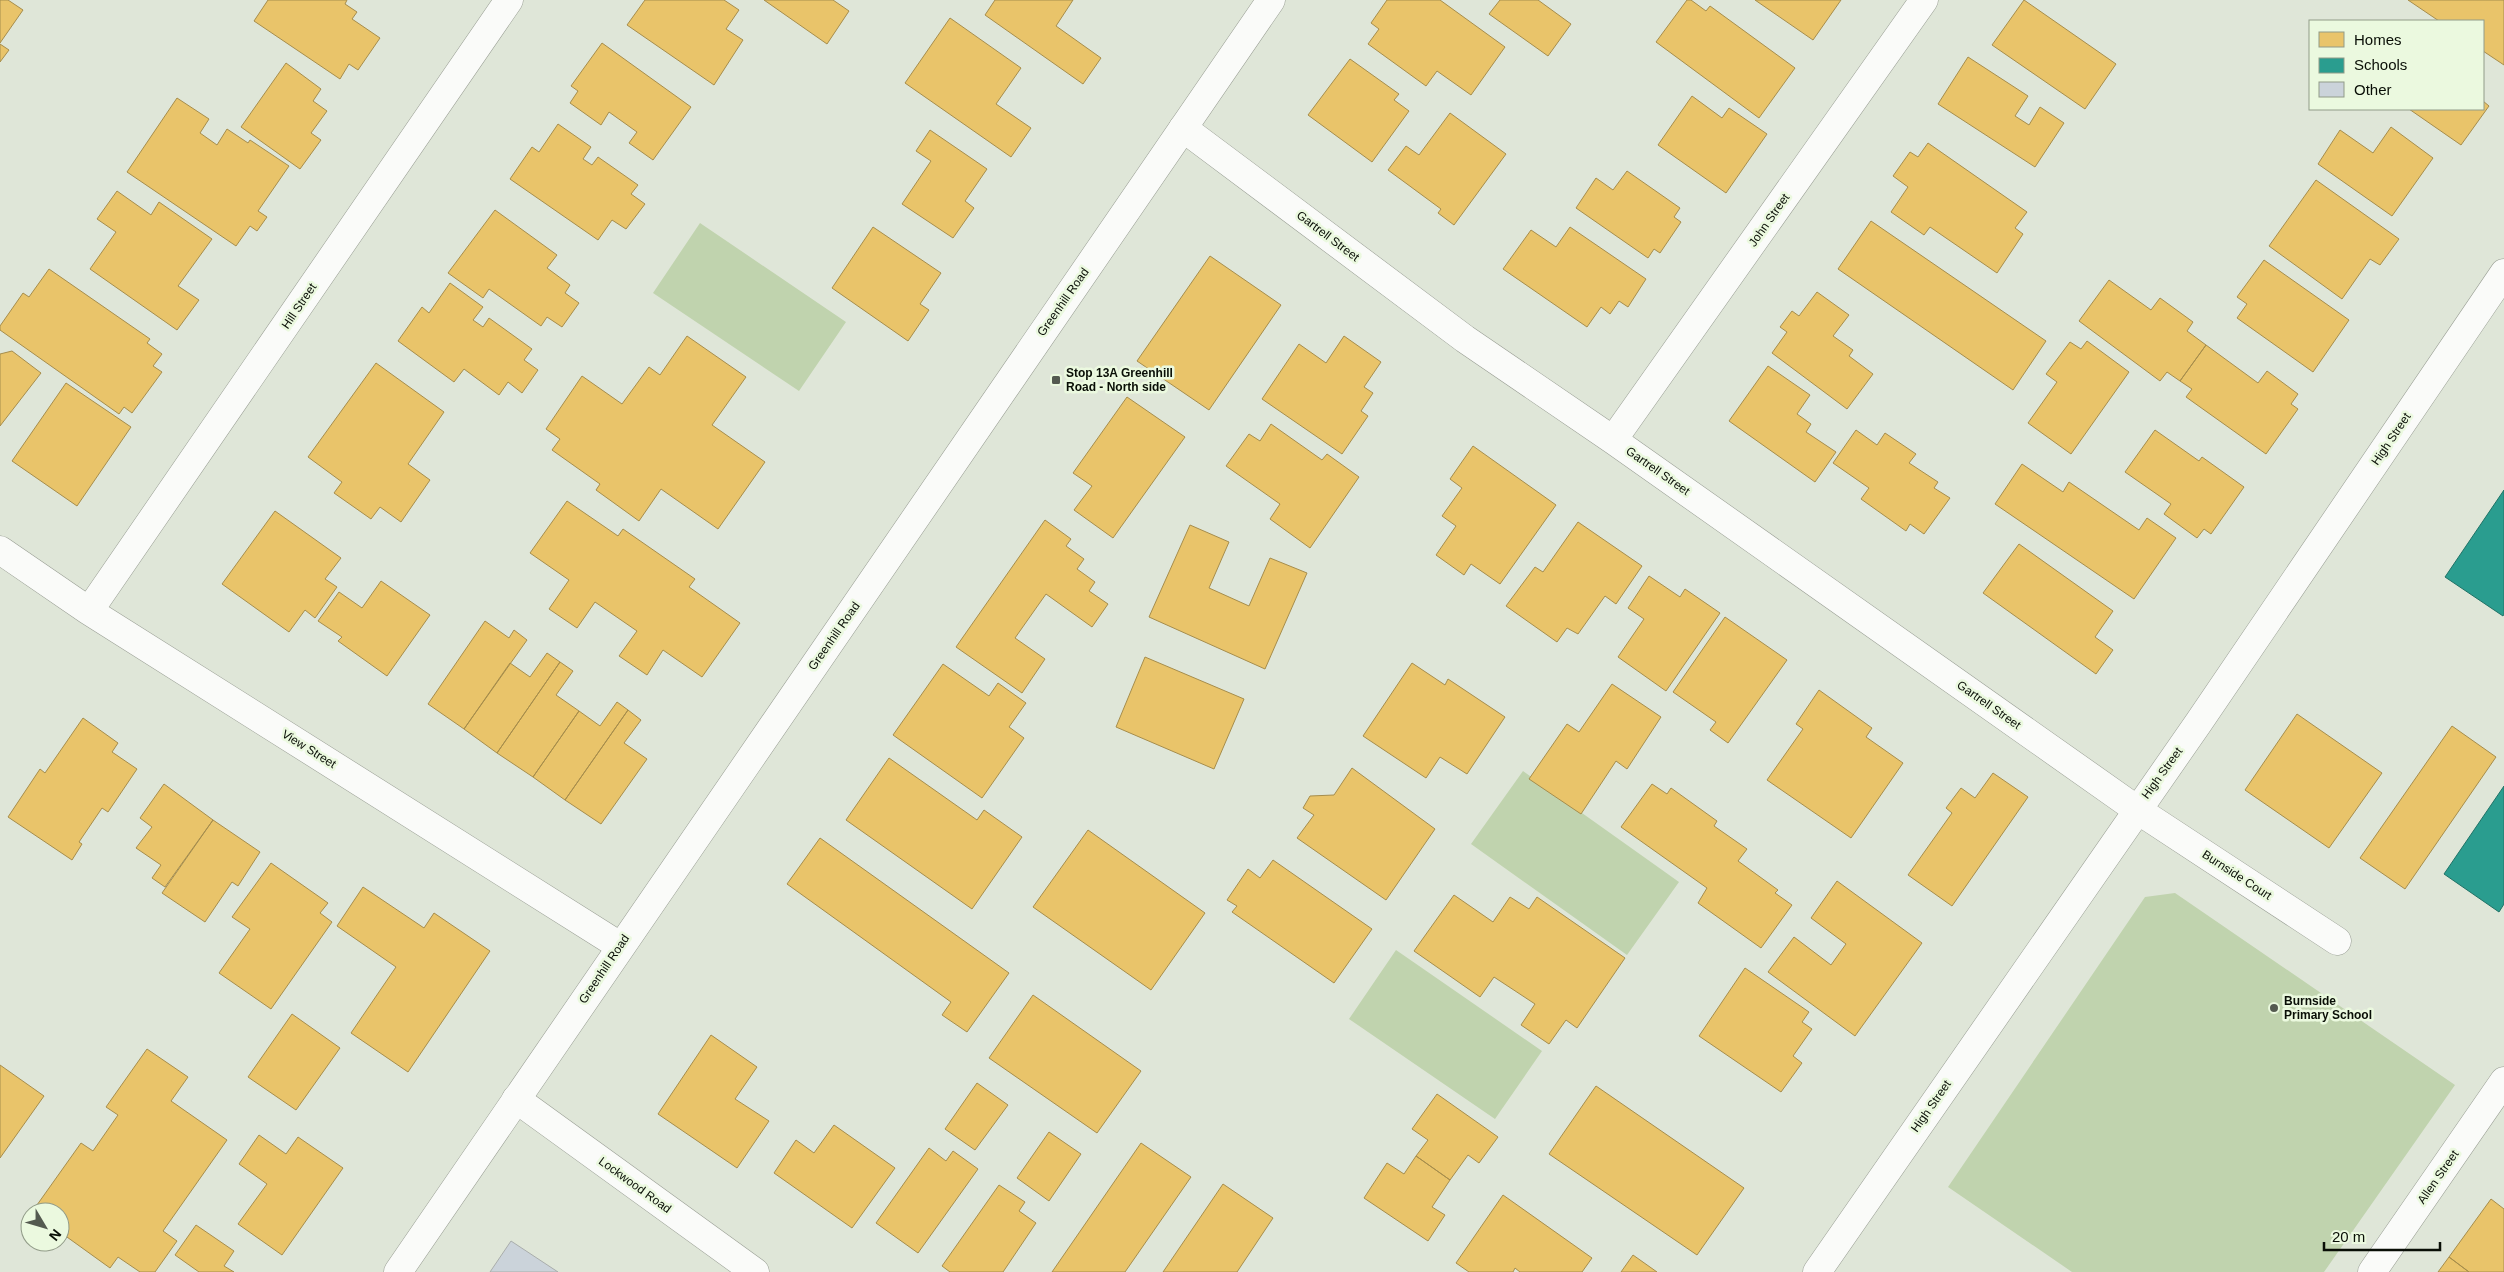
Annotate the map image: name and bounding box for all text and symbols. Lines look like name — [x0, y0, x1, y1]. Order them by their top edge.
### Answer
legend — [2309, 20, 2484, 110]
text: Homes — [2354, 31, 2402, 48]
text: Schools — [2354, 56, 2407, 73]
text: Other — [2354, 81, 2392, 98]
street label: John Street — [1746, 190, 1793, 249]
street label: Gartrell Street — [1294, 208, 1363, 264]
street label: Greenhill Road — [1034, 265, 1092, 339]
street label: Hill Street — [279, 280, 320, 331]
place label: Stop 13A Greenhill Road - North side — [1066, 366, 1173, 394]
marker: Stop 13A Greenhill Road - North side — [1050, 374, 1062, 386]
street label: High Street — [2368, 410, 2414, 468]
street label: Gartrell Street — [1623, 444, 1693, 499]
street label: Greenhill Road — [805, 599, 863, 673]
street label: Gartrell Street — [1954, 678, 2024, 733]
street label: View Street — [279, 727, 339, 771]
street label: High Street — [2139, 744, 2186, 801]
street label: Burnside Court — [2200, 847, 2275, 903]
street label: Greenhill Road — [576, 932, 632, 1006]
place label: Burnside Primary School — [2284, 994, 2372, 1022]
marker: Burnside Primary School — [2268, 1002, 2280, 1014]
street label: High Street — [1908, 1077, 1954, 1135]
street label: Allen Street — [2414, 1147, 2462, 1206]
street label: Lockwood Road — [596, 1154, 674, 1216]
north arrow — [20, 1202, 70, 1252]
scale bar — [2324, 1220, 2440, 1252]
text: N — [46, 1226, 65, 1244]
text: 20 m — [2332, 1228, 2365, 1245]

